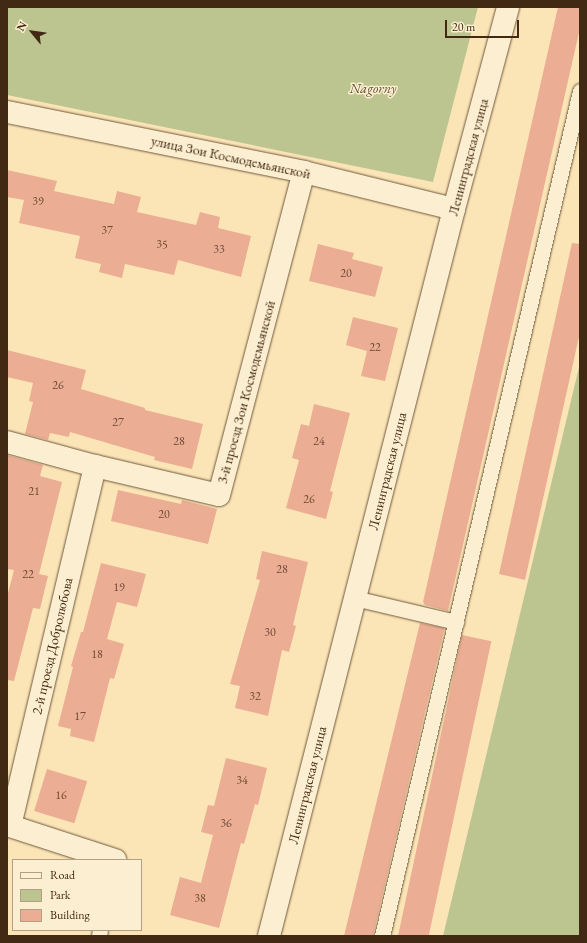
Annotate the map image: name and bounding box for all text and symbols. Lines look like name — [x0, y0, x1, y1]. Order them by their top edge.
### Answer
north arrow — [12, 12, 52, 52]
scale bar — [447, 12, 521, 38]
text: N — [13, 19, 30, 33]
text: 20 m — [452, 19, 475, 35]
park label: Nagorny — [350, 80, 396, 96]
street label: Ленинградская улица — [444, 97, 492, 217]
street label: улица Зои Космодемьянской — [150, 132, 312, 182]
house number: 39 — [32, 195, 44, 209]
house number: 37 — [101, 224, 113, 238]
house number: 35 — [156, 238, 168, 252]
house number: 33 — [213, 243, 225, 257]
house number: 20 — [340, 267, 352, 281]
street label: 3-й проезд Зои Космодемьянской — [213, 299, 279, 485]
house number: 22 — [369, 341, 381, 355]
house number: 26 — [52, 379, 64, 393]
street label: Ленинградская улица — [364, 410, 410, 532]
house number: 27 — [112, 416, 124, 430]
house number: 28 — [173, 435, 185, 449]
house number: 24 — [313, 435, 325, 449]
house number: 21 — [28, 485, 40, 499]
house number: 26 — [303, 493, 315, 507]
house number: 20 — [158, 508, 170, 522]
house number: 28 — [276, 563, 288, 577]
house number: 22 — [22, 568, 34, 582]
street label: 2-й проезд Добролюбова — [28, 576, 76, 716]
house number: 19 — [113, 581, 125, 595]
house number: 30 — [264, 626, 276, 640]
house number: 18 — [91, 648, 103, 662]
house number: 32 — [249, 690, 261, 704]
house number: 17 — [74, 710, 86, 724]
street label: Ленинградская улица — [284, 724, 330, 846]
house number: 34 — [236, 774, 248, 788]
house number: 16 — [55, 789, 67, 803]
house number: 36 — [220, 817, 232, 831]
legend — [12, 859, 142, 931]
text: Road — [50, 867, 75, 883]
text: Park — [50, 887, 70, 903]
house number: 38 — [194, 892, 206, 906]
text: Building — [50, 907, 90, 923]

